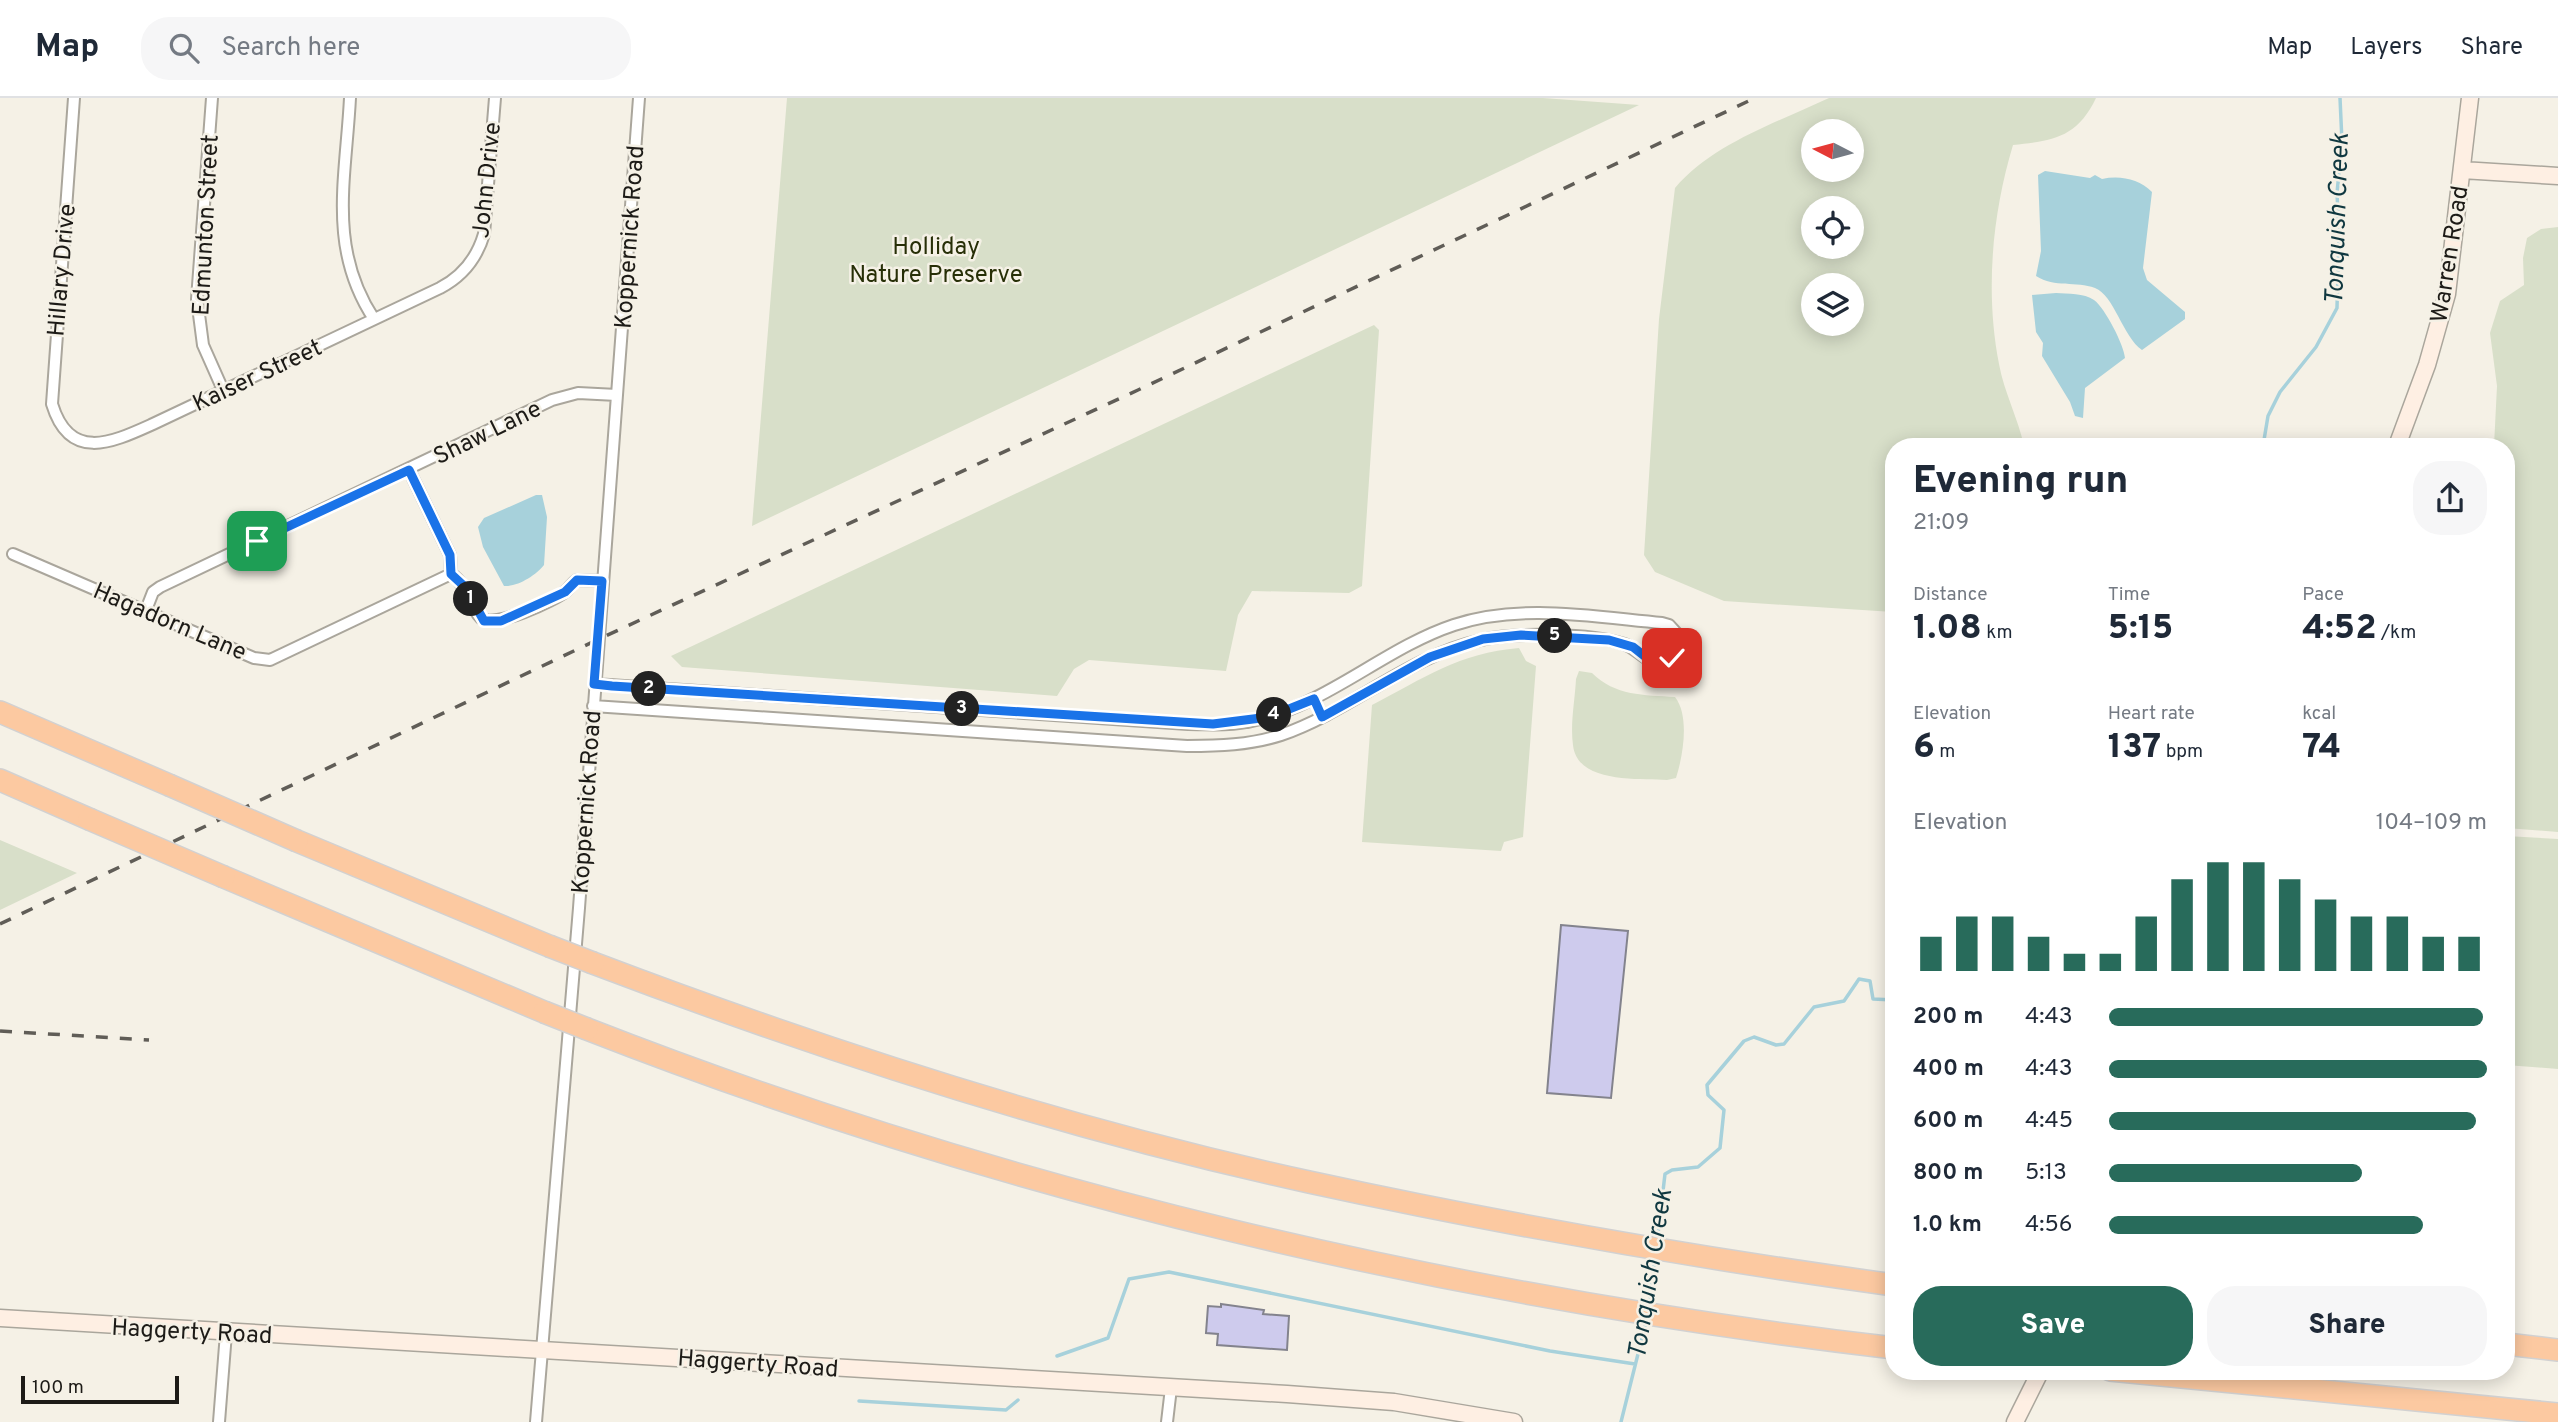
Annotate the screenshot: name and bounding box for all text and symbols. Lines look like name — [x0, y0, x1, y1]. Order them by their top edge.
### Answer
search box — [141, 17, 631, 80]
text: Map — [35, 27, 99, 69]
icon: search — [165, 29, 203, 67]
text: Search here — [221, 32, 360, 65]
text: Map — [2267, 33, 2312, 63]
text: Layers — [2350, 33, 2422, 63]
text: Share — [2460, 33, 2523, 63]
north arrow — [1801, 119, 1864, 182]
map controls — [1801, 119, 1864, 336]
street label: John Drive — [467, 121, 509, 240]
water label: Tonquish Creek — [2319, 132, 2358, 306]
street label: Edmunton Street — [187, 134, 227, 317]
street label: Koppernick Road — [610, 144, 652, 330]
street label: Warren Road — [2425, 184, 2477, 325]
button: locate — [1801, 196, 1864, 259]
street label: Hillary Drive — [42, 203, 84, 338]
park label: Holliday Nature Preserve — [849, 233, 1023, 291]
button: layers — [1801, 273, 1864, 336]
street label: Kaiser Street — [188, 334, 327, 420]
street label: Shaw Lane — [429, 395, 547, 473]
text: Evening run — [1913, 458, 2128, 507]
button: share — [2413, 461, 2487, 535]
text: 21:09 — [1913, 509, 1969, 538]
pin — [227, 511, 287, 571]
icon: arrive — [238, 522, 276, 560]
street label: Hagadorn Lane — [88, 577, 251, 669]
pin: 1 — [454, 582, 489, 616]
text: Distance — [1913, 583, 1988, 607]
text: Time — [2108, 583, 2150, 607]
text: Pace — [2302, 583, 2344, 607]
text: 1 — [467, 586, 474, 610]
text: 1.08 — [1913, 607, 1982, 651]
text: 5:15 — [2108, 607, 2173, 651]
text: 4:52 — [2302, 607, 2377, 651]
pin: 5 — [1538, 618, 1572, 654]
text: km — [1982, 621, 2013, 645]
text: /km — [2377, 621, 2416, 645]
text: 5 — [1549, 623, 1560, 647]
pin — [1642, 628, 1702, 688]
icon: check — [1653, 639, 1691, 677]
pin: 2 — [632, 672, 666, 706]
text: 2 — [643, 676, 654, 700]
pin: 3 — [944, 692, 979, 726]
text: 3 — [956, 696, 967, 720]
pin: 4 — [1256, 698, 1292, 732]
text: 4 — [1267, 702, 1280, 726]
text: Elevation — [1913, 702, 1991, 726]
text: Heart rate — [2108, 702, 2195, 726]
text: kcal — [2302, 702, 2336, 726]
street label: Koppernick Road — [567, 709, 609, 895]
text: 6 — [1913, 726, 1935, 770]
text: 137 — [2108, 726, 2161, 770]
text: 74 — [2302, 726, 2341, 770]
text: m — [1935, 740, 1955, 764]
text: bpm — [2161, 740, 2203, 764]
text: Elevation — [1913, 809, 2008, 838]
text: 104–109 m — [2376, 809, 2487, 838]
text: 200 m — [1913, 1003, 1983, 1032]
text: 4:43 — [2025, 1003, 2073, 1032]
text: 400 m — [1913, 1055, 1984, 1084]
text: 4:43 — [2025, 1055, 2073, 1084]
text: 600 m — [1913, 1107, 1983, 1136]
text: 4:45 — [2025, 1107, 2073, 1136]
text: 800 m — [1913, 1159, 1983, 1188]
text: 5:13 — [2025, 1159, 2067, 1188]
water label: Tonquish Creek — [1622, 1186, 1681, 1362]
text: 1.0 km — [1913, 1211, 1982, 1240]
text: 4:56 — [2025, 1211, 2072, 1240]
button: Save — [1913, 1286, 2193, 1366]
button: Share — [2207, 1286, 2487, 1366]
street label: Haggerty Road — [111, 1314, 273, 1352]
street label: Haggerty Road — [676, 1344, 839, 1386]
scale bar — [21, 1373, 178, 1405]
text: 100 m — [32, 1376, 84, 1400]

